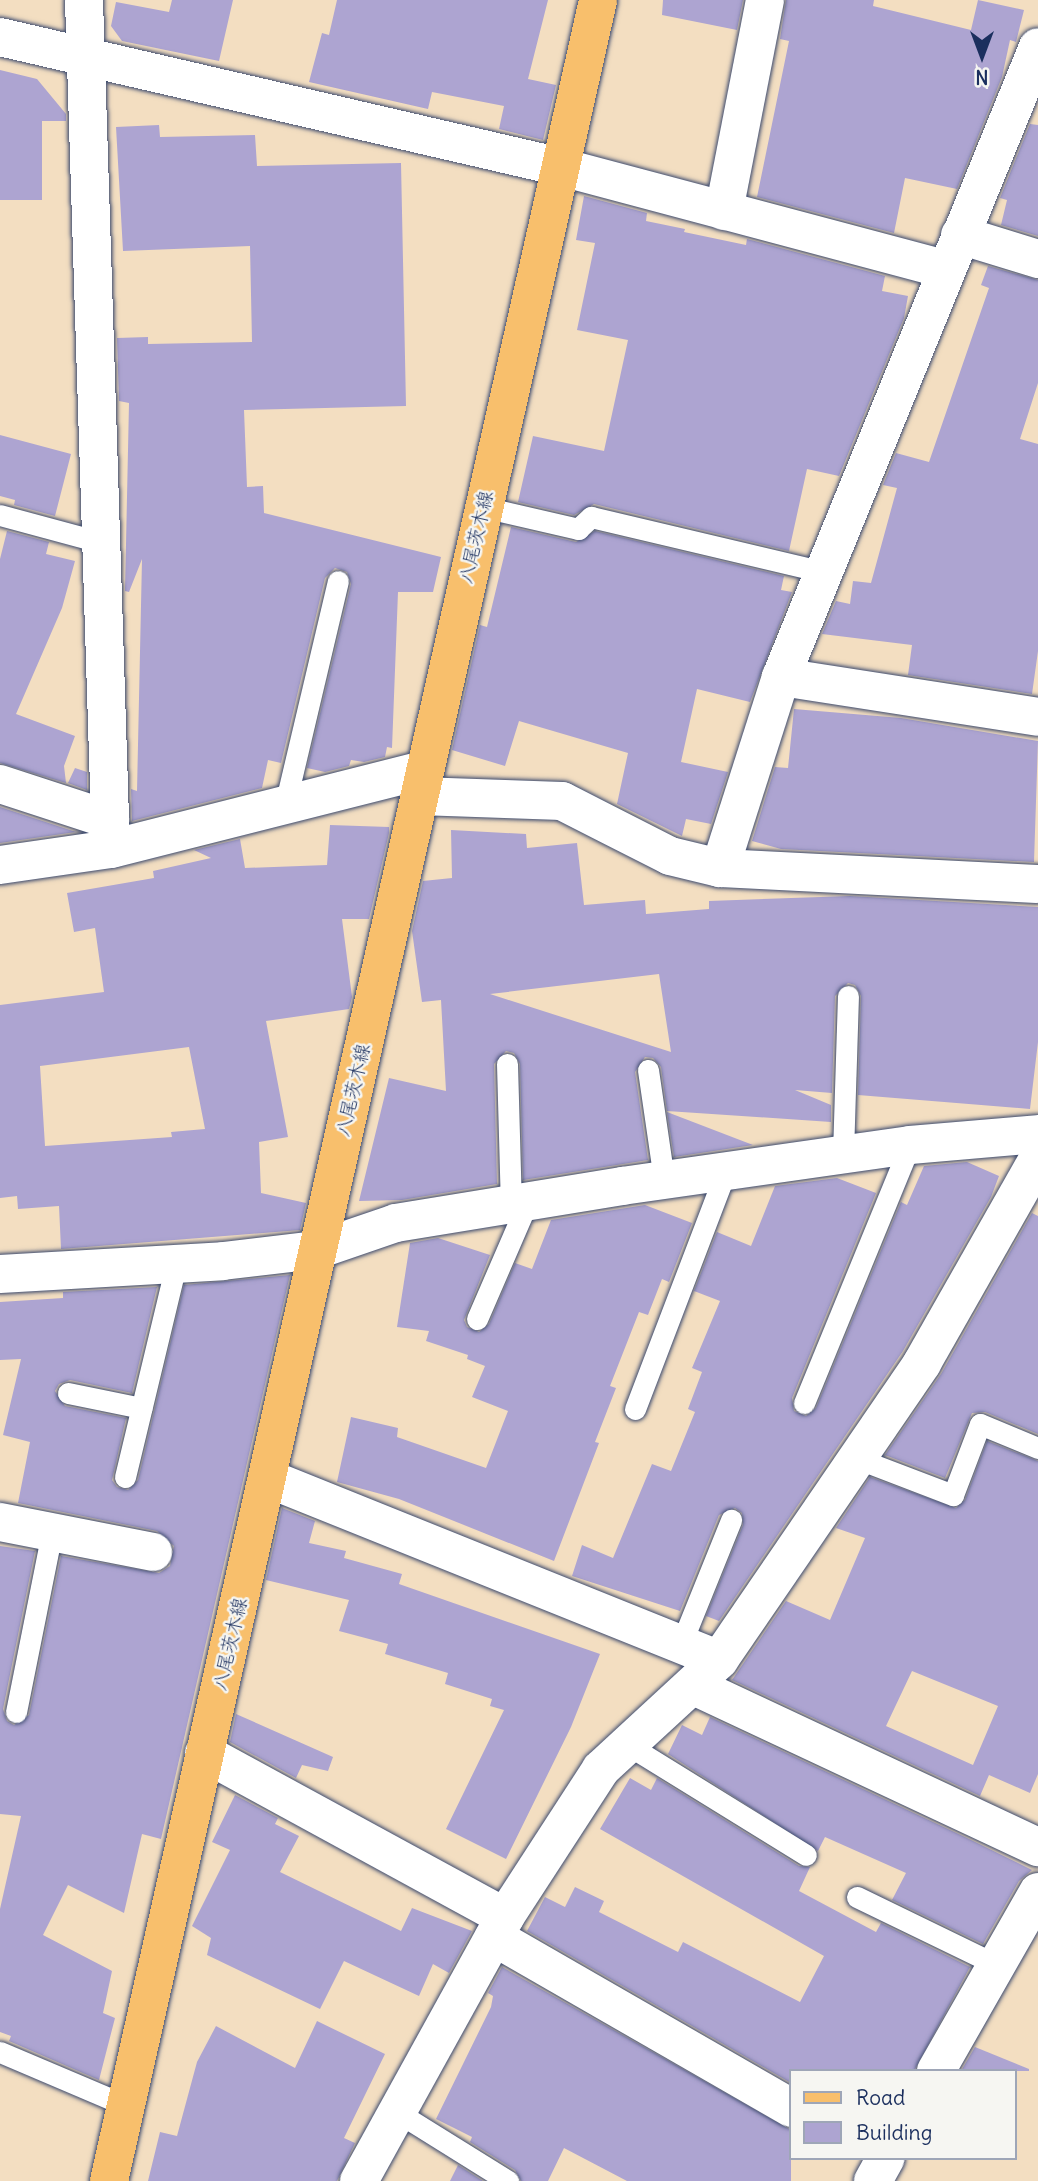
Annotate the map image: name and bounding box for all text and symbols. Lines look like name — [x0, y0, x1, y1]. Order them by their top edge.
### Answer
north arrow — [947, 21, 1017, 91]
text: N — [975, 65, 989, 89]
street label: 八尾茨木線 — [454, 488, 498, 586]
street label: 八尾茨木線 — [331, 1041, 375, 1139]
street label: 八尾茨木線 — [208, 1595, 252, 1693]
legend — [790, 2069, 1017, 2160]
text: Road — [856, 2084, 905, 2111]
text: Building — [856, 2119, 932, 2146]

